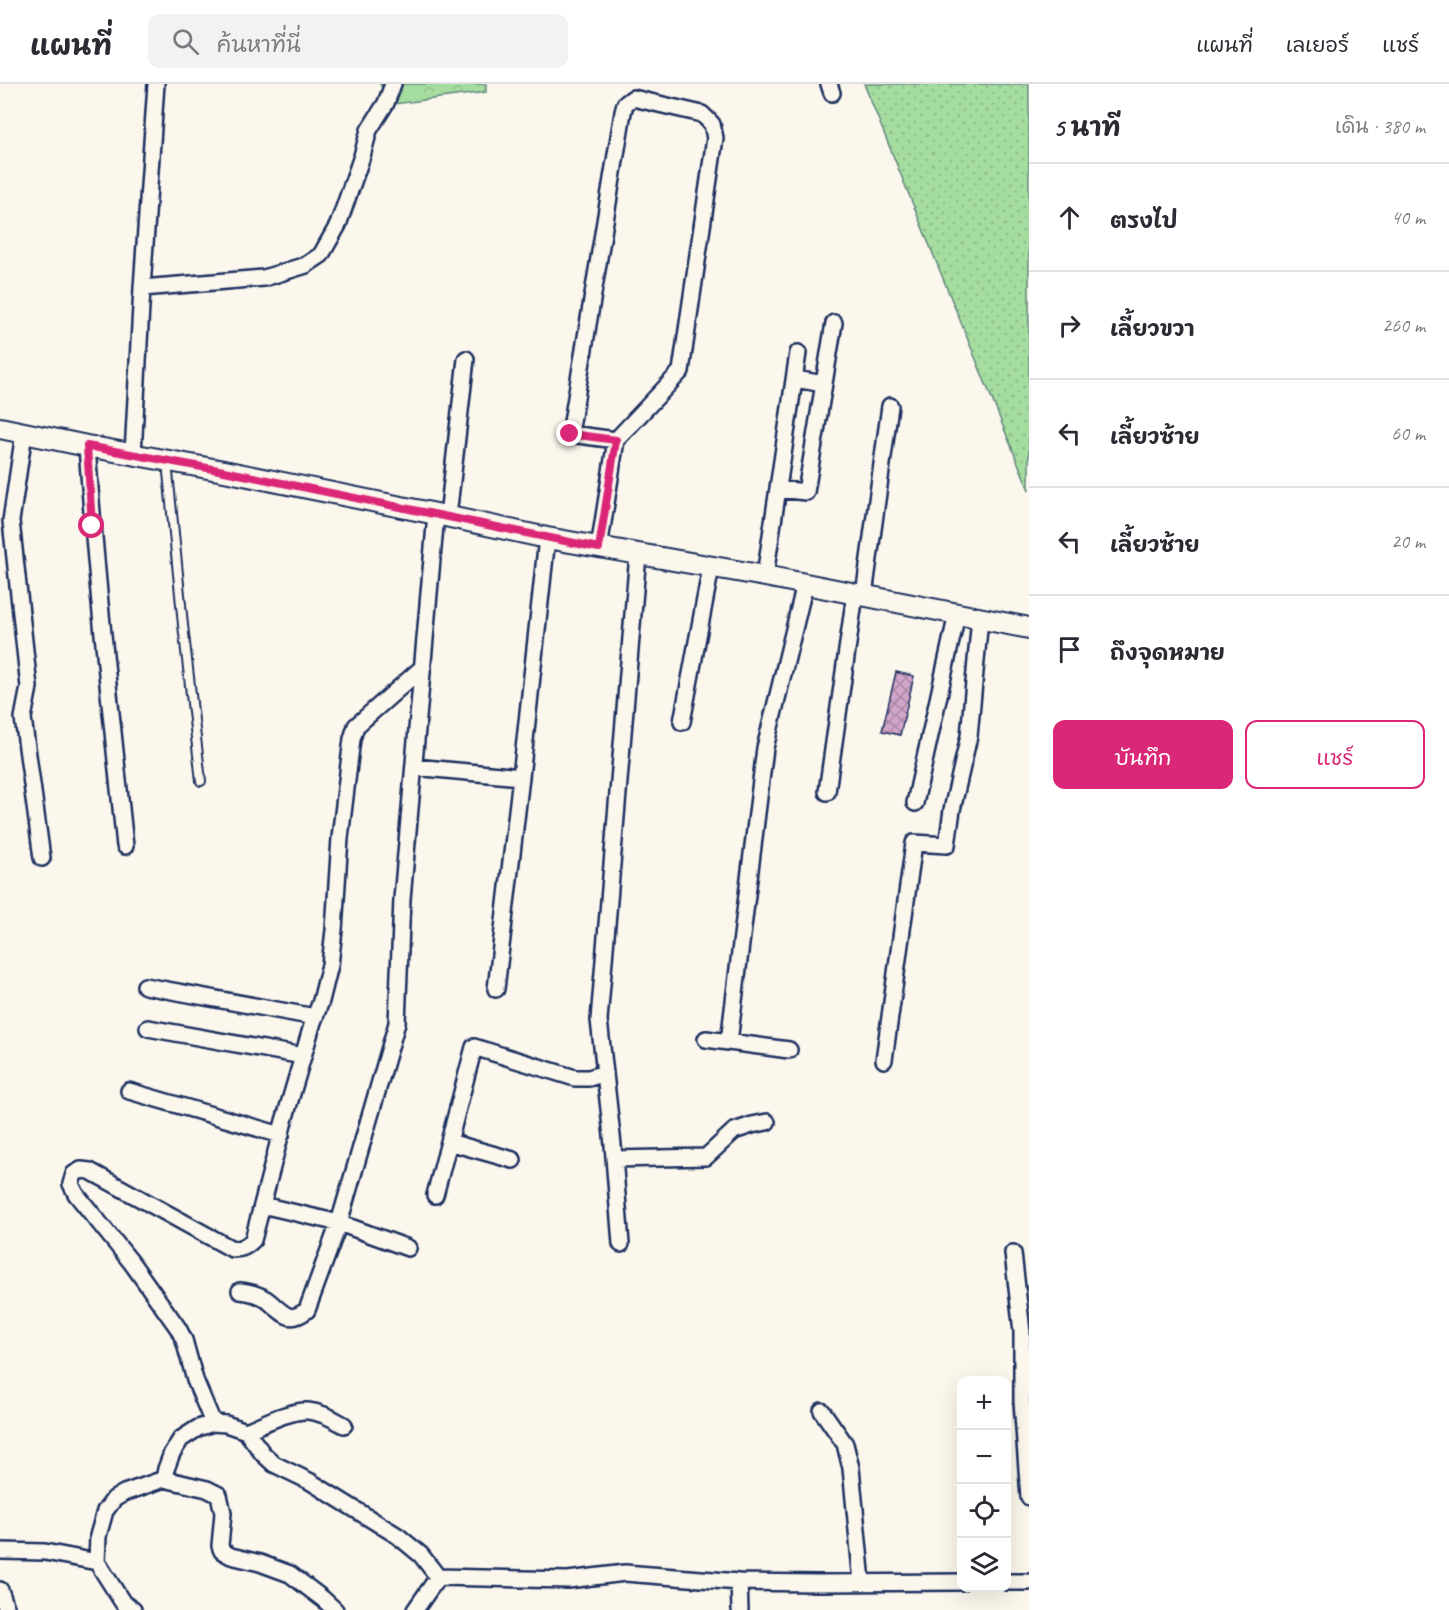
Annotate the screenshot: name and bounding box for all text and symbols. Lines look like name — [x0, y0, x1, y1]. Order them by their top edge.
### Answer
search box — [148, 14, 568, 68]
icon: search — [169, 25, 202, 58]
text: แผนที่ — [30, 28, 112, 63]
text: ค้นหาที่นี่ — [217, 31, 301, 59]
text: แผนที่ — [1196, 32, 1253, 58]
text: เลเยอร์ — [1286, 32, 1349, 58]
text: แชร์ — [1382, 32, 1419, 58]
text: 5 นาที — [1053, 111, 1121, 144]
text: เดิน · 380 m — [1335, 114, 1425, 139]
icon: ahead — [1053, 201, 1086, 234]
text: 40 m — [1391, 205, 1425, 230]
text: ตรงไป — [1110, 207, 1178, 235]
icon: right — [1053, 309, 1086, 342]
text: 260 m — [1382, 313, 1425, 338]
text: เลี้ยวขวา — [1110, 315, 1194, 343]
icon: left — [1053, 417, 1086, 450]
route end — [556, 420, 582, 446]
text: 60 m — [1391, 421, 1425, 446]
text: เลี้ยวซ้าย — [1110, 423, 1200, 451]
route start — [78, 512, 104, 538]
icon: left — [1053, 525, 1086, 558]
text: 20 m — [1391, 529, 1425, 554]
text: เลี้ยวซ้าย — [1110, 531, 1200, 559]
icon: arrive — [1053, 633, 1086, 666]
text: ถึงจุดหมาย — [1110, 639, 1225, 667]
button: บันทึก — [1053, 720, 1233, 789]
button: แชร์ — [1245, 720, 1425, 789]
map controls — [957, 1376, 1011, 1592]
button: + — [957, 1376, 1011, 1430]
button: − — [957, 1430, 1011, 1484]
button: locate — [957, 1484, 1011, 1538]
button: layers — [957, 1538, 1011, 1592]

